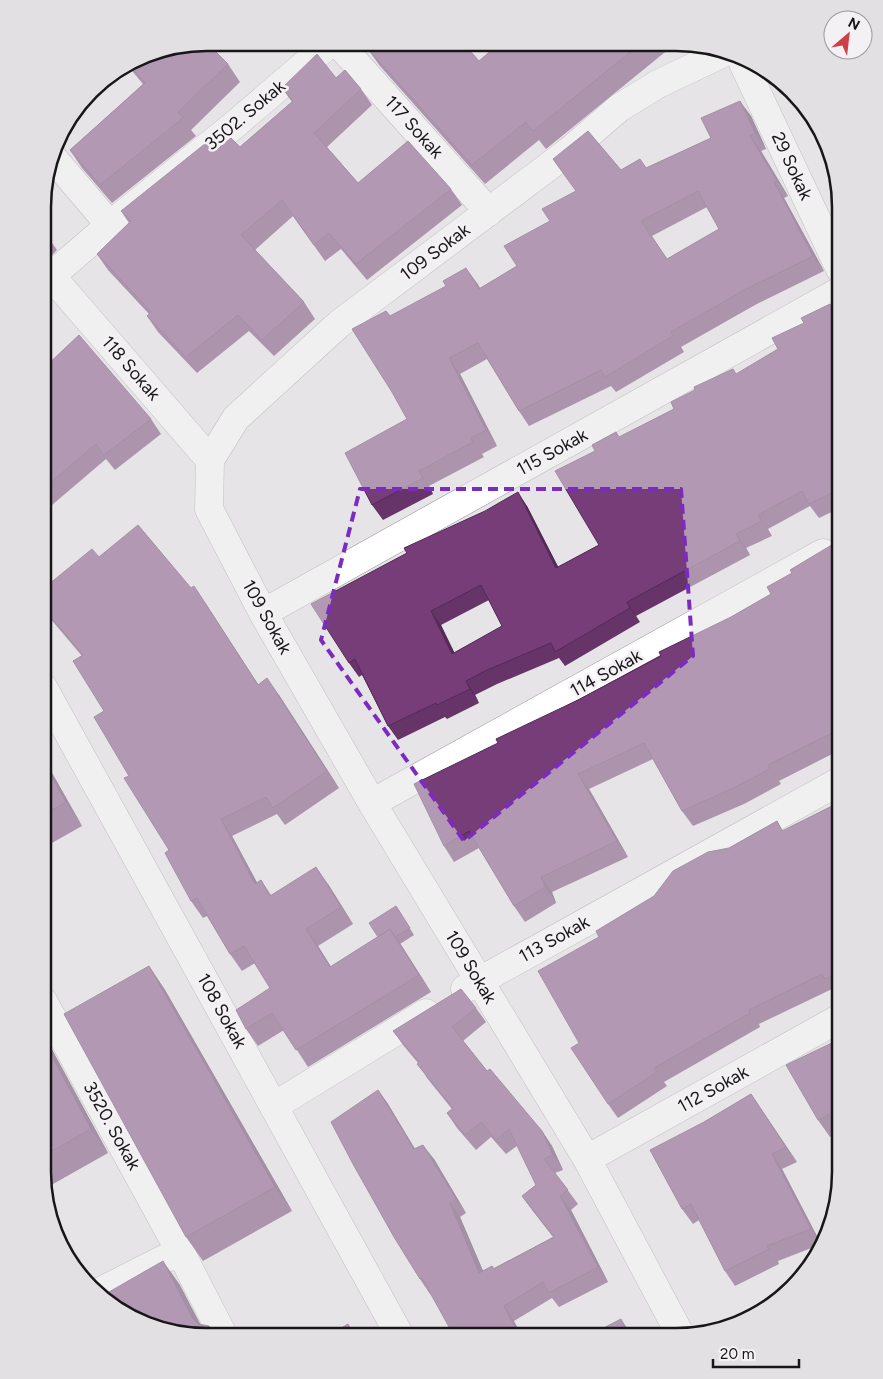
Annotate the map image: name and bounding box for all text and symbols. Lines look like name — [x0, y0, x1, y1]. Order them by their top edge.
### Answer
north arrow — [823, 10, 873, 60]
text: N — [845, 14, 863, 34]
street label: 3502. Sokak — [200, 75, 290, 155]
street label: 117 Sokak — [380, 91, 448, 163]
street label: 29 Sokak — [767, 128, 817, 204]
street label: 109 Sokak — [396, 219, 474, 285]
street label: 118 Sokak — [97, 331, 165, 405]
street label: 115 Sokak — [513, 423, 592, 480]
street label: 109 Sokak — [238, 576, 297, 658]
street label: 114 Sokak — [566, 644, 646, 702]
street label: 113 Sokak — [515, 911, 593, 967]
street label: 109 Sokak — [441, 926, 502, 1008]
street label: 108 Sokak — [192, 970, 252, 1053]
street label: 112 Sokak — [674, 1061, 752, 1117]
street label: 3520. Sokak — [79, 1078, 145, 1174]
scale bar — [713, 1336, 799, 1368]
text: 20 m — [720, 1345, 754, 1363]

